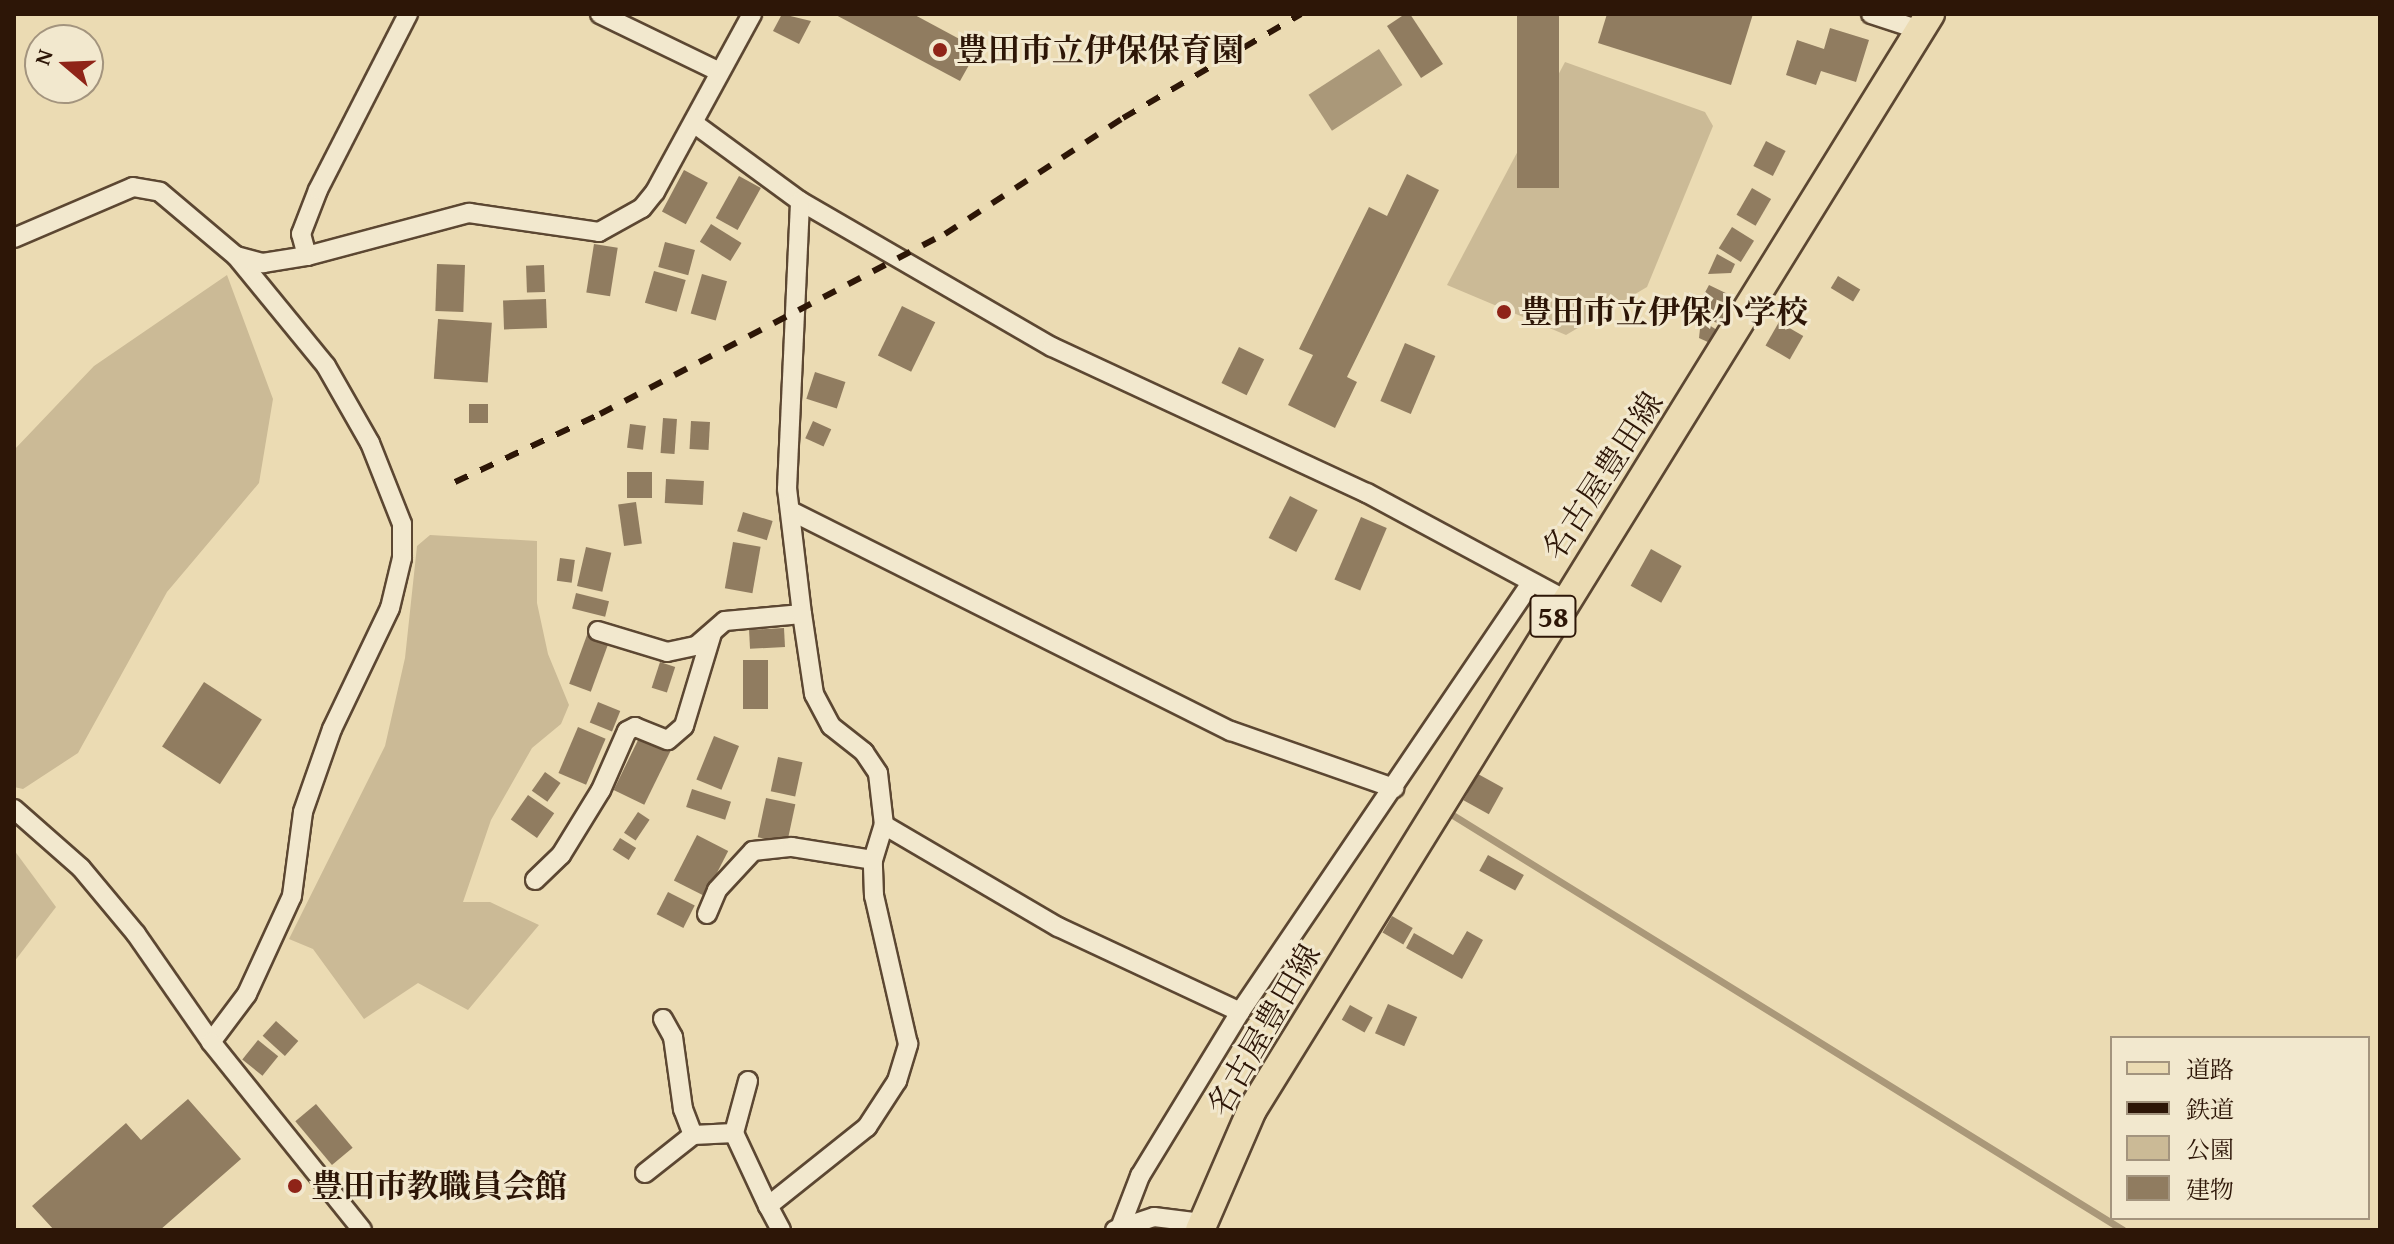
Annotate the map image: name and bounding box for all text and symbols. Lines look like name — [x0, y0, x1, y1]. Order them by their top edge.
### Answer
north arrow — [24, 24, 104, 104]
place label: 豊田市立伊保保育園 — [956, 31, 1244, 69]
marker: 豊田市立伊保保育園 — [931, 41, 949, 59]
text: N — [26, 45, 61, 69]
place label: 豊田市立伊保小学校 — [1520, 293, 1808, 331]
marker: 豊田市立伊保小学校 — [1495, 303, 1513, 321]
street label: 名古屋豊田線 — [1535, 385, 1671, 567]
road number: 58 — [1529, 590, 1577, 642]
street label: 名古屋豊田線 — [1199, 937, 1329, 1123]
legend — [2110, 1036, 2370, 1220]
text: 道路 — [2186, 1052, 2234, 1087]
text: 鉄道 — [2186, 1092, 2234, 1127]
text: 公園 — [2186, 1132, 2234, 1167]
place label: 豊田市教職員会館 — [311, 1167, 567, 1205]
text: 建物 — [2186, 1172, 2234, 1207]
marker: 豊田市教職員会館 — [286, 1177, 304, 1195]

